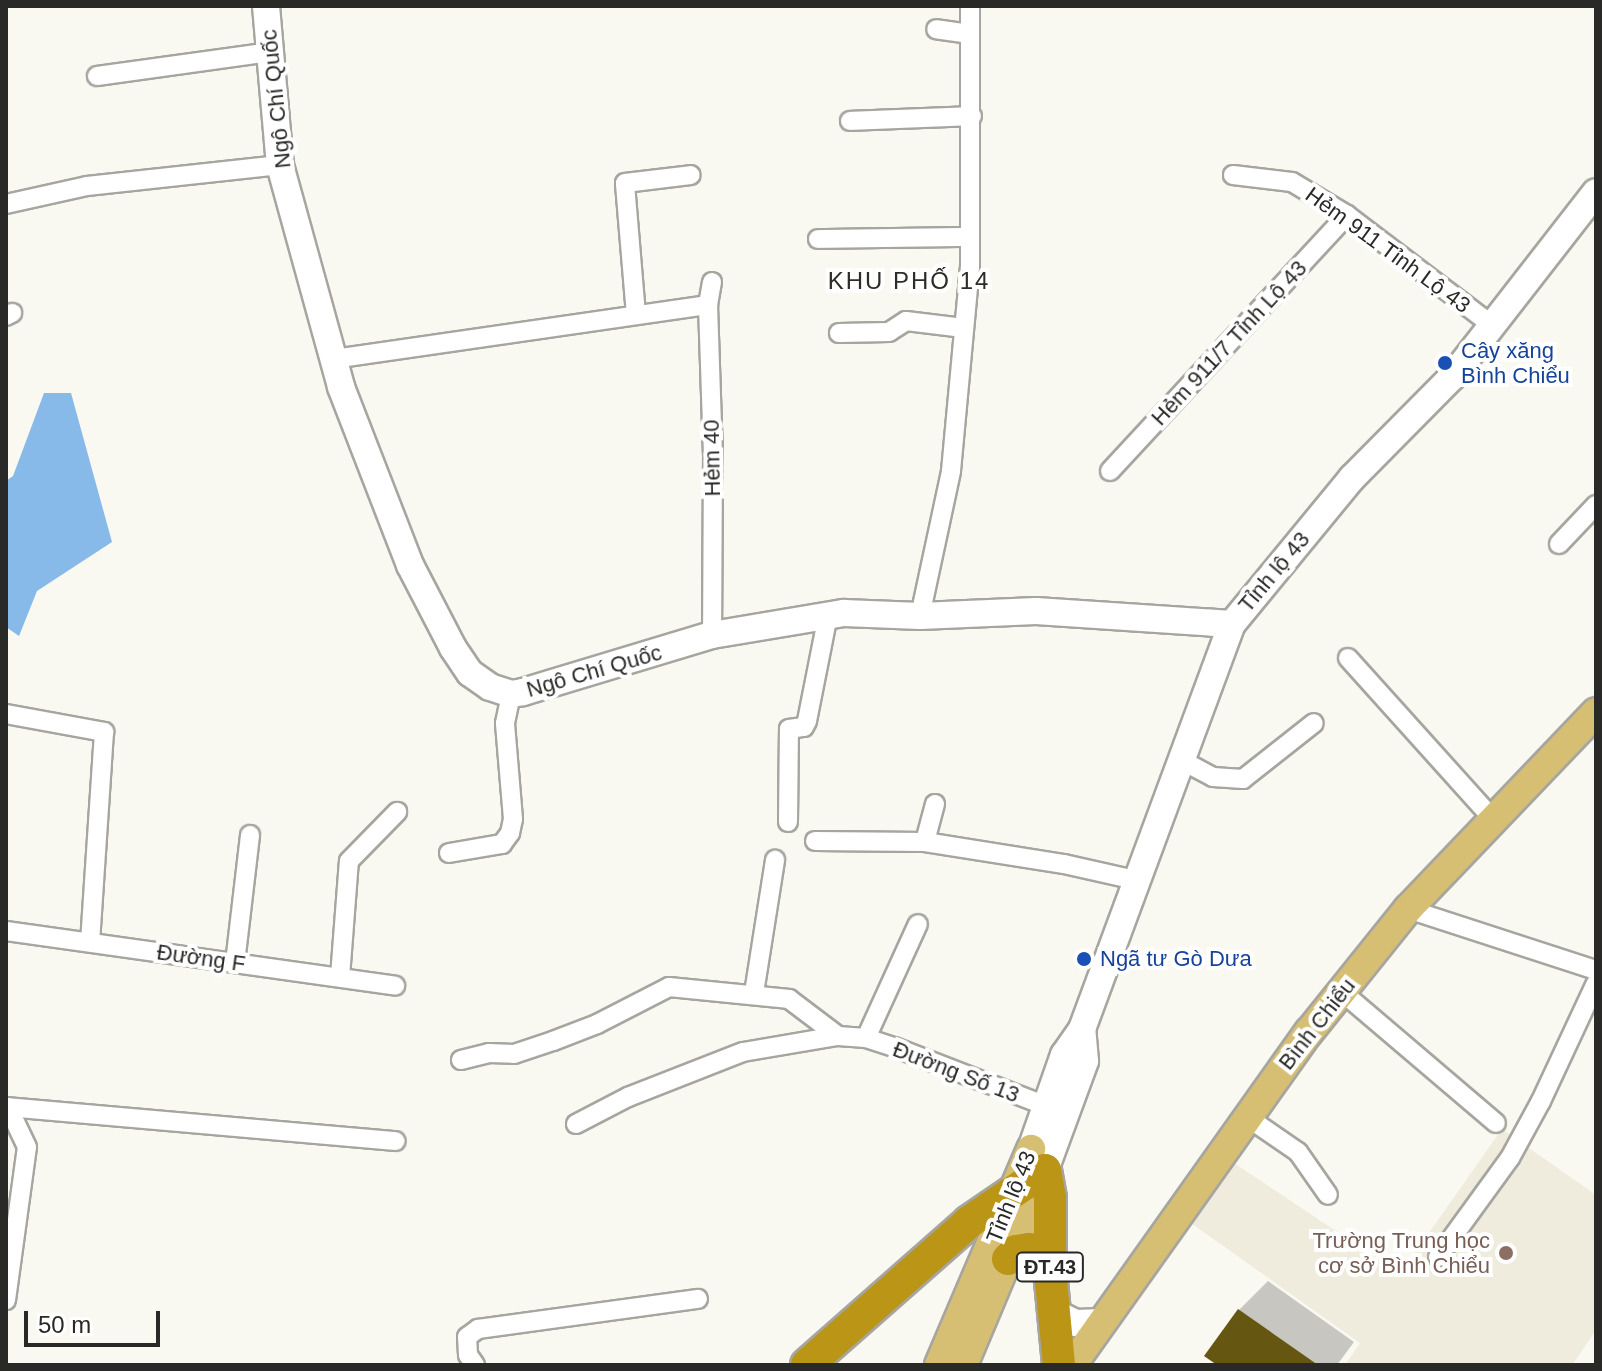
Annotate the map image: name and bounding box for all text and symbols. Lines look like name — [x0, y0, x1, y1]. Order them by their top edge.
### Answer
street label: Ngô Chí Quốc — [256, 28, 296, 170]
street label: Hẻm 911 Tỉnh Lộ 43 — [1300, 181, 1476, 319]
street label: Hẻm 911/7 Tỉnh Lộ 43 — [1146, 255, 1312, 431]
district label: KHU PHỐ 14 — [828, 267, 990, 295]
place label: Cây xăng Bình Chiểu — [1461, 337, 1570, 388]
marker: Cây xăng Bình Chiểu — [1436, 354, 1454, 372]
street label: Hẻm 40 — [698, 419, 726, 497]
street label: Tỉnh lộ 43 — [1233, 527, 1315, 617]
street label: Ngô Chí Quốc — [523, 639, 665, 703]
street label: Đường F — [155, 939, 247, 977]
place label: Ngã tư Gò Dưa — [1100, 946, 1252, 972]
marker: Ngã tư Gò Dưa — [1075, 950, 1093, 968]
street label: Bình Chiểu — [1273, 973, 1361, 1075]
street label: Đường Số 13 — [889, 1036, 1023, 1108]
street label: Tỉnh lộ 43 — [981, 1147, 1041, 1247]
place label: Trường Trung học cơ sở Bình Chiểu — [1312, 1227, 1490, 1278]
marker: Trường Trung học cơ sở Bình Chiểu — [1497, 1244, 1515, 1262]
road number: ĐT.43 — [1014, 1251, 1086, 1283]
scale bar — [28, 1295, 164, 1345]
text: 50 m — [38, 1311, 91, 1338]

